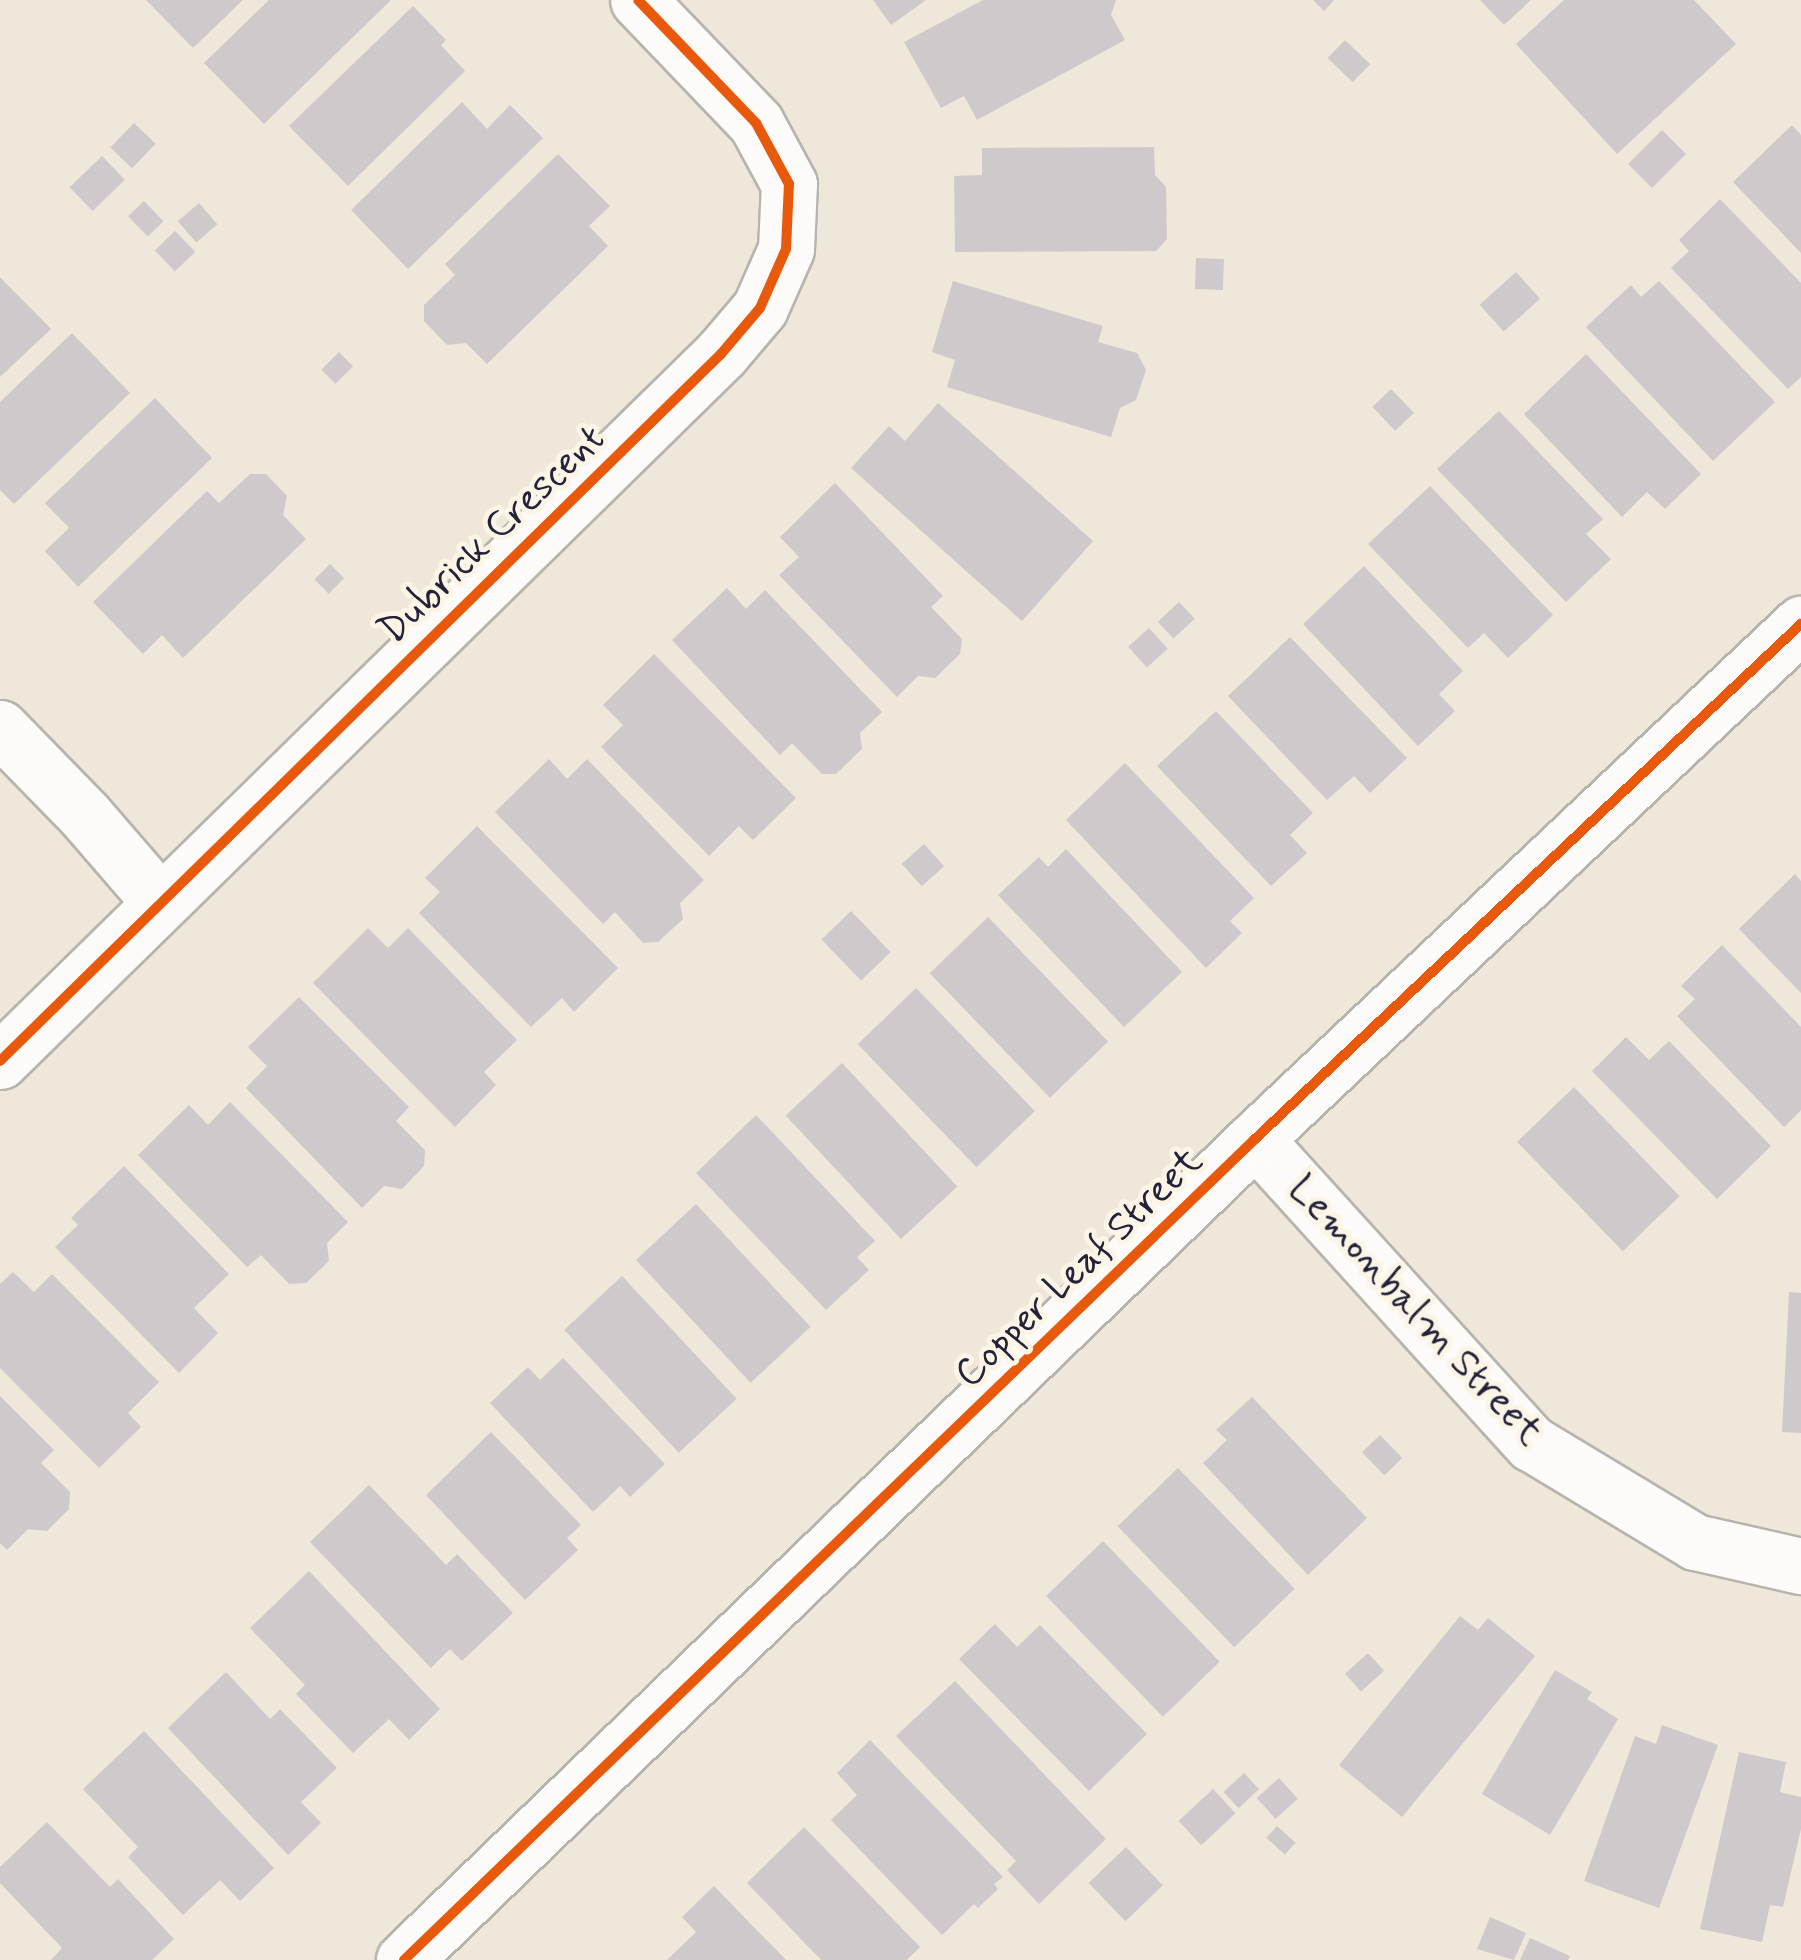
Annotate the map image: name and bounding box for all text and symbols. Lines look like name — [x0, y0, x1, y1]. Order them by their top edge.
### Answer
street label: Dubrick Crescent — [367, 413, 617, 657]
street label: Copper Leaf Street — [943, 1136, 1215, 1400]
street label: Lemonbalm Street — [1277, 1166, 1553, 1456]

